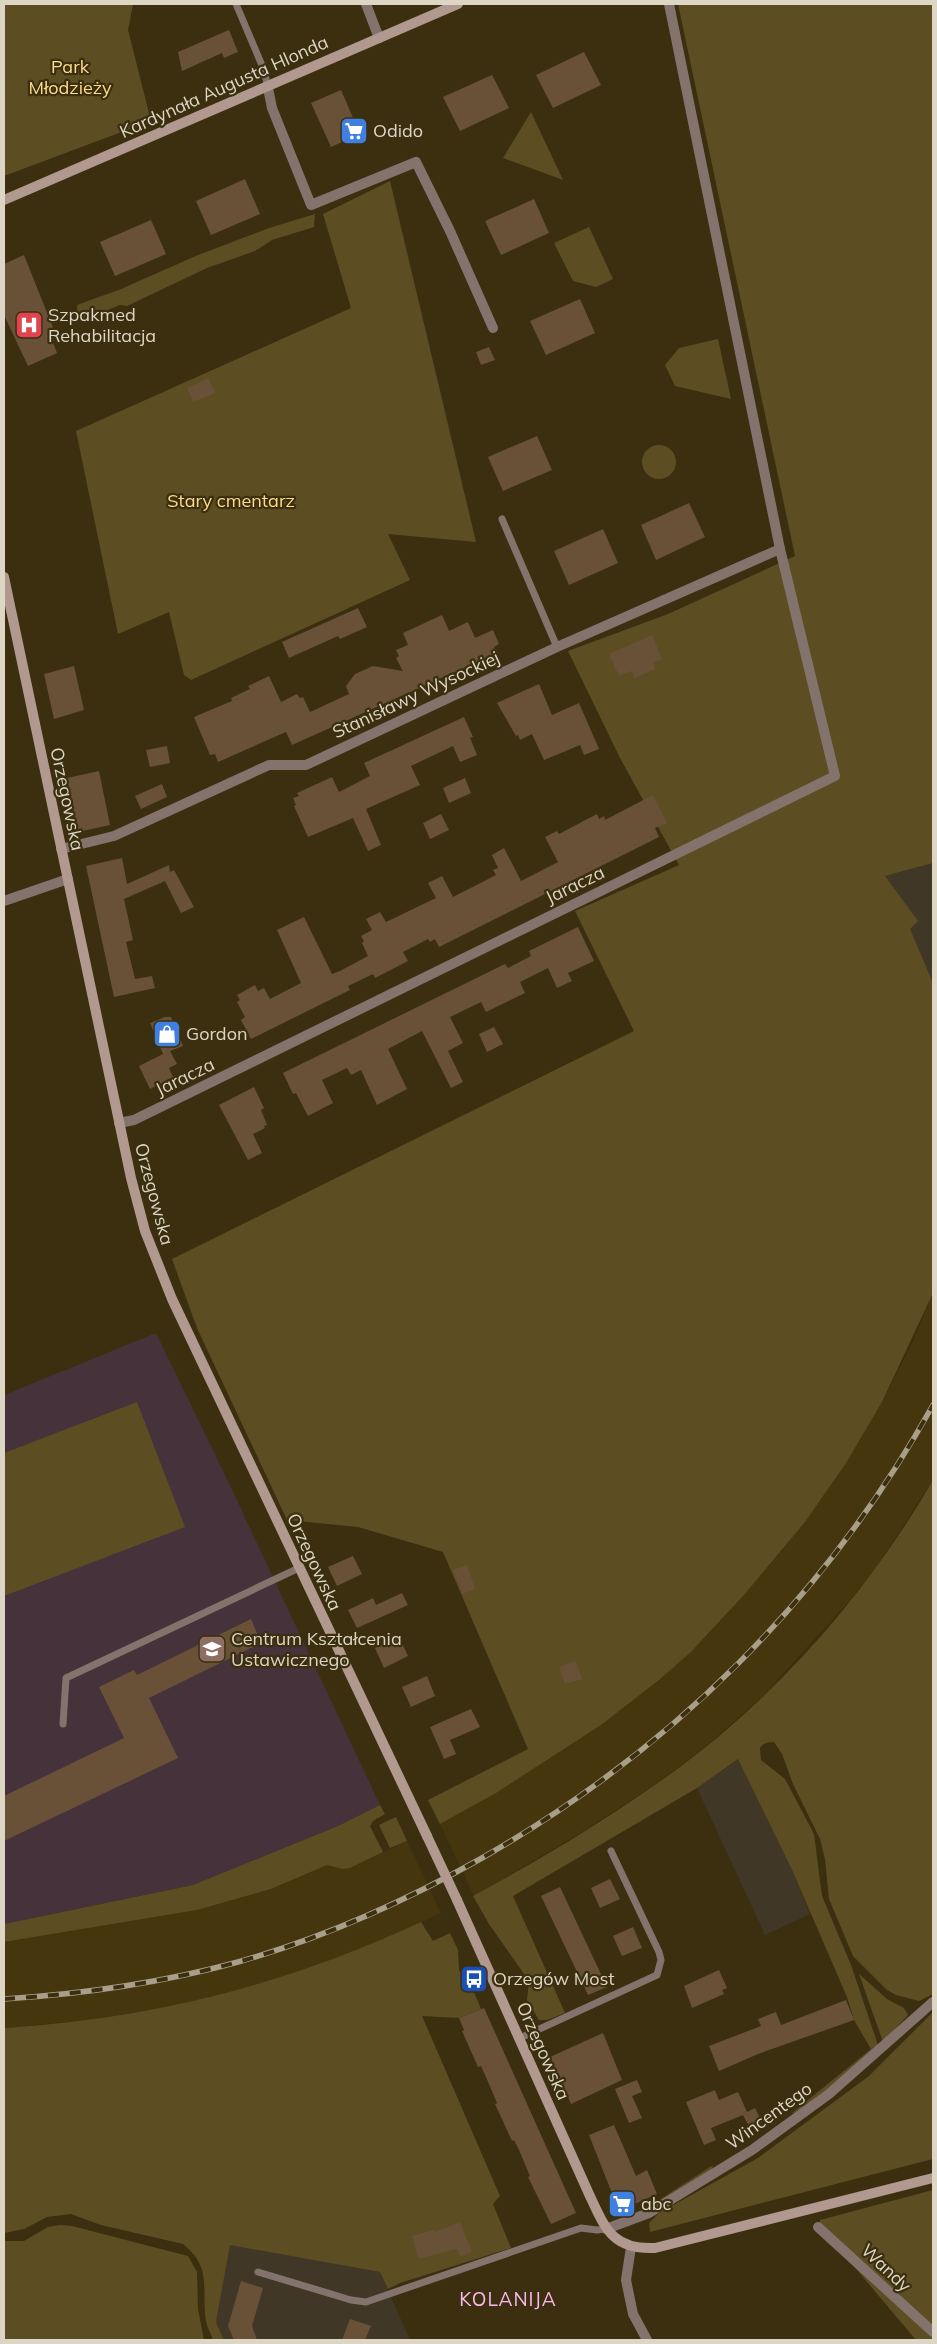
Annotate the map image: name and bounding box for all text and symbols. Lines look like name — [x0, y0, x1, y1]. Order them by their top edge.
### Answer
street label: Kardynała Augusta Hlonda — [116, 30, 332, 143]
park label: Park Młodzieży — [29, 55, 112, 99]
supermarket icon: Odido — [339, 116, 369, 146]
place label: Odido — [373, 119, 423, 142]
place label: Szpakmed Rehabilitacja — [48, 303, 156, 347]
hospital icon: Szpakmed Rehabilitacja — [14, 310, 44, 340]
park label: Stary cmentarz — [167, 489, 295, 512]
street label: Stanisławy Wysockiej — [329, 646, 503, 743]
street label: Orzegowska — [45, 745, 90, 853]
street label: Jaracza — [541, 860, 608, 909]
shop icon: Gordon — [152, 1019, 182, 1049]
place label: Gordon — [186, 1022, 247, 1045]
street label: Jaracza — [151, 1052, 218, 1101]
street label: Orzegowska — [130, 1140, 179, 1247]
street label: Orzegowska — [282, 1509, 347, 1614]
place label: Centrum Kształcenia Ustawicznego — [231, 1627, 402, 1671]
school or university icon: Centrum Kształcenia Ustawicznego — [197, 1634, 227, 1664]
bus stop icon: Orzegów Most — [459, 1964, 489, 1994]
place label: Orzegów Most — [493, 1967, 615, 1990]
street label: Orzegowska — [512, 1998, 575, 2103]
street label: Wincentego — [721, 2077, 816, 2155]
supermarket icon: abc — [607, 2189, 637, 2219]
place label: abc — [641, 2192, 672, 2215]
street label: Wandy — [856, 2239, 917, 2297]
district label: KOLANIJA — [459, 2287, 557, 2311]

